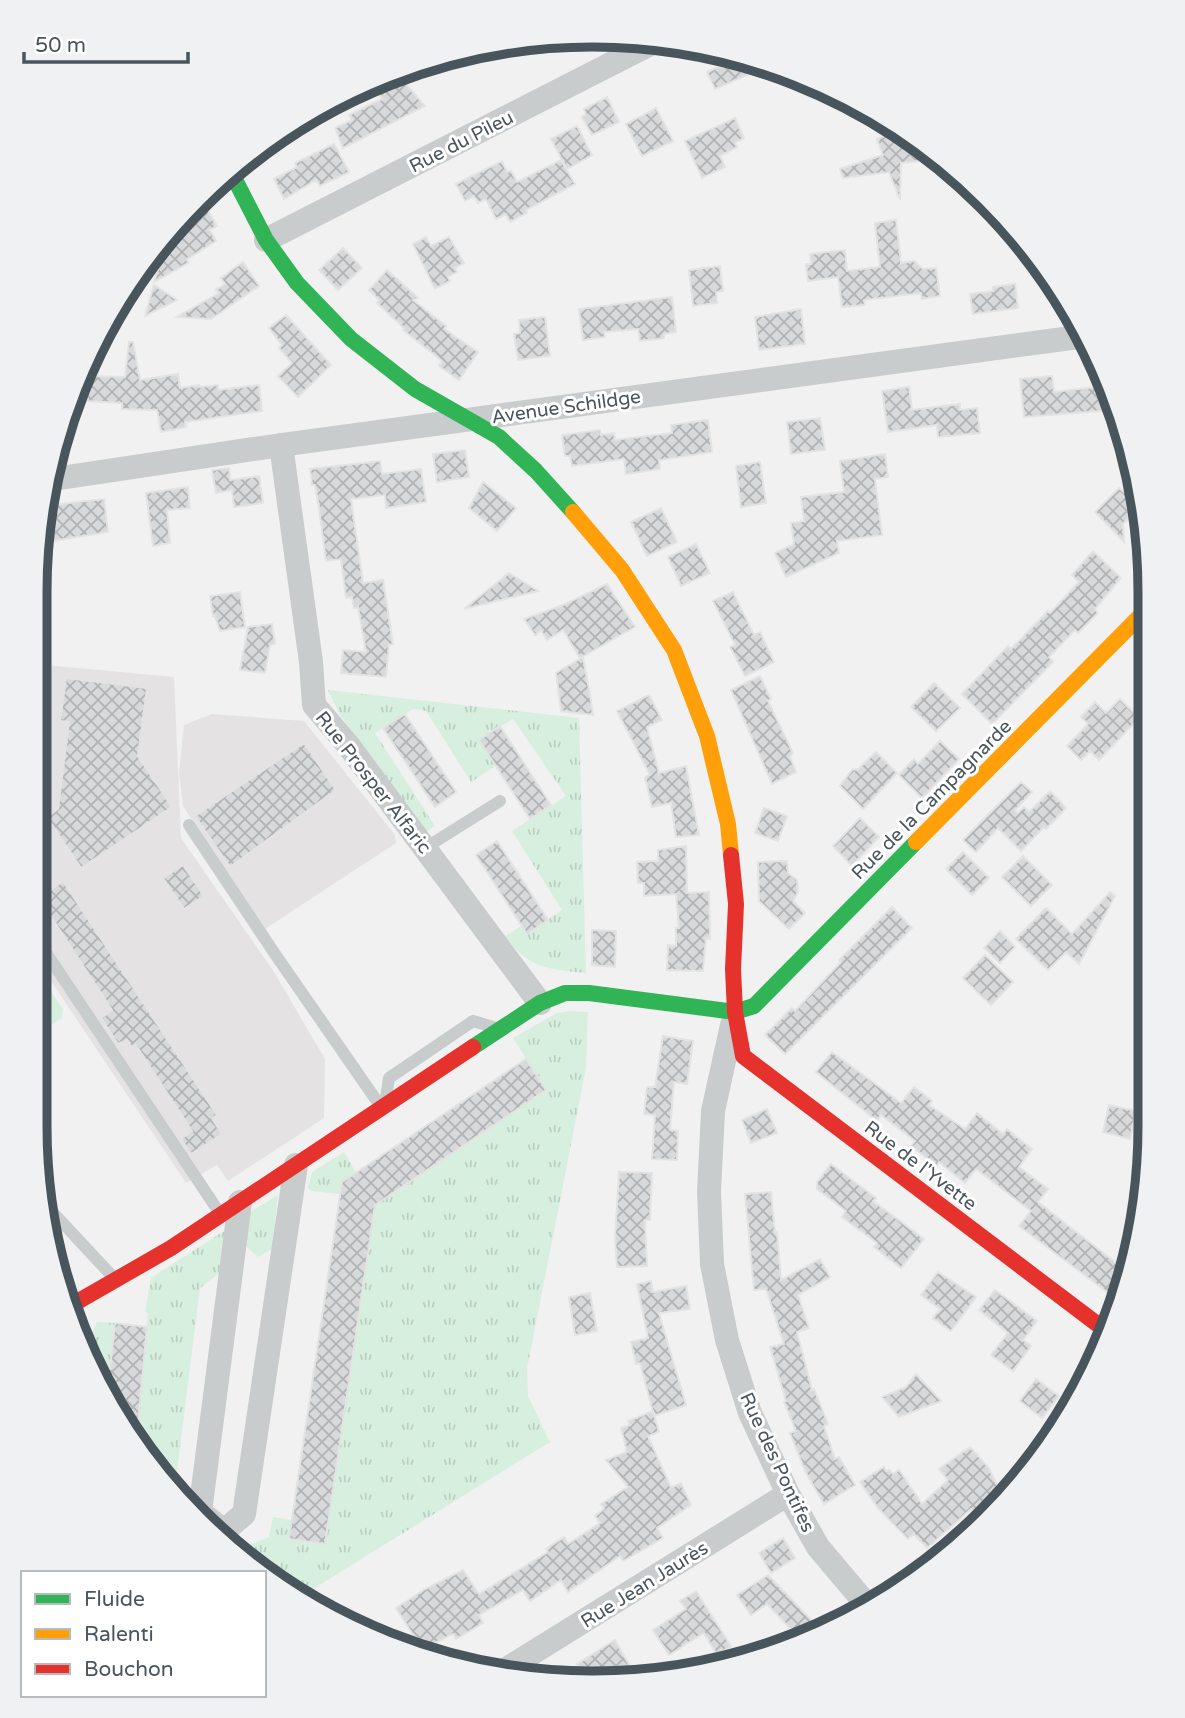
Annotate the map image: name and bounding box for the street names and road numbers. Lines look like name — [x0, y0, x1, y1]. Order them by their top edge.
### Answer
street label: Rue du Pileu — [406, 106, 517, 178]
street label: Avenue Schildge — [490, 386, 642, 428]
street label: Rue Prosper Alfaric — [311, 707, 436, 858]
street label: Rue de la Campagnarde — [847, 715, 1016, 884]
street label: Rue de l'Yvette — [860, 1116, 981, 1215]
street label: Rue des Pontifes — [735, 1389, 819, 1536]
street label: Rue Jean Jaurès — [577, 1537, 712, 1633]

